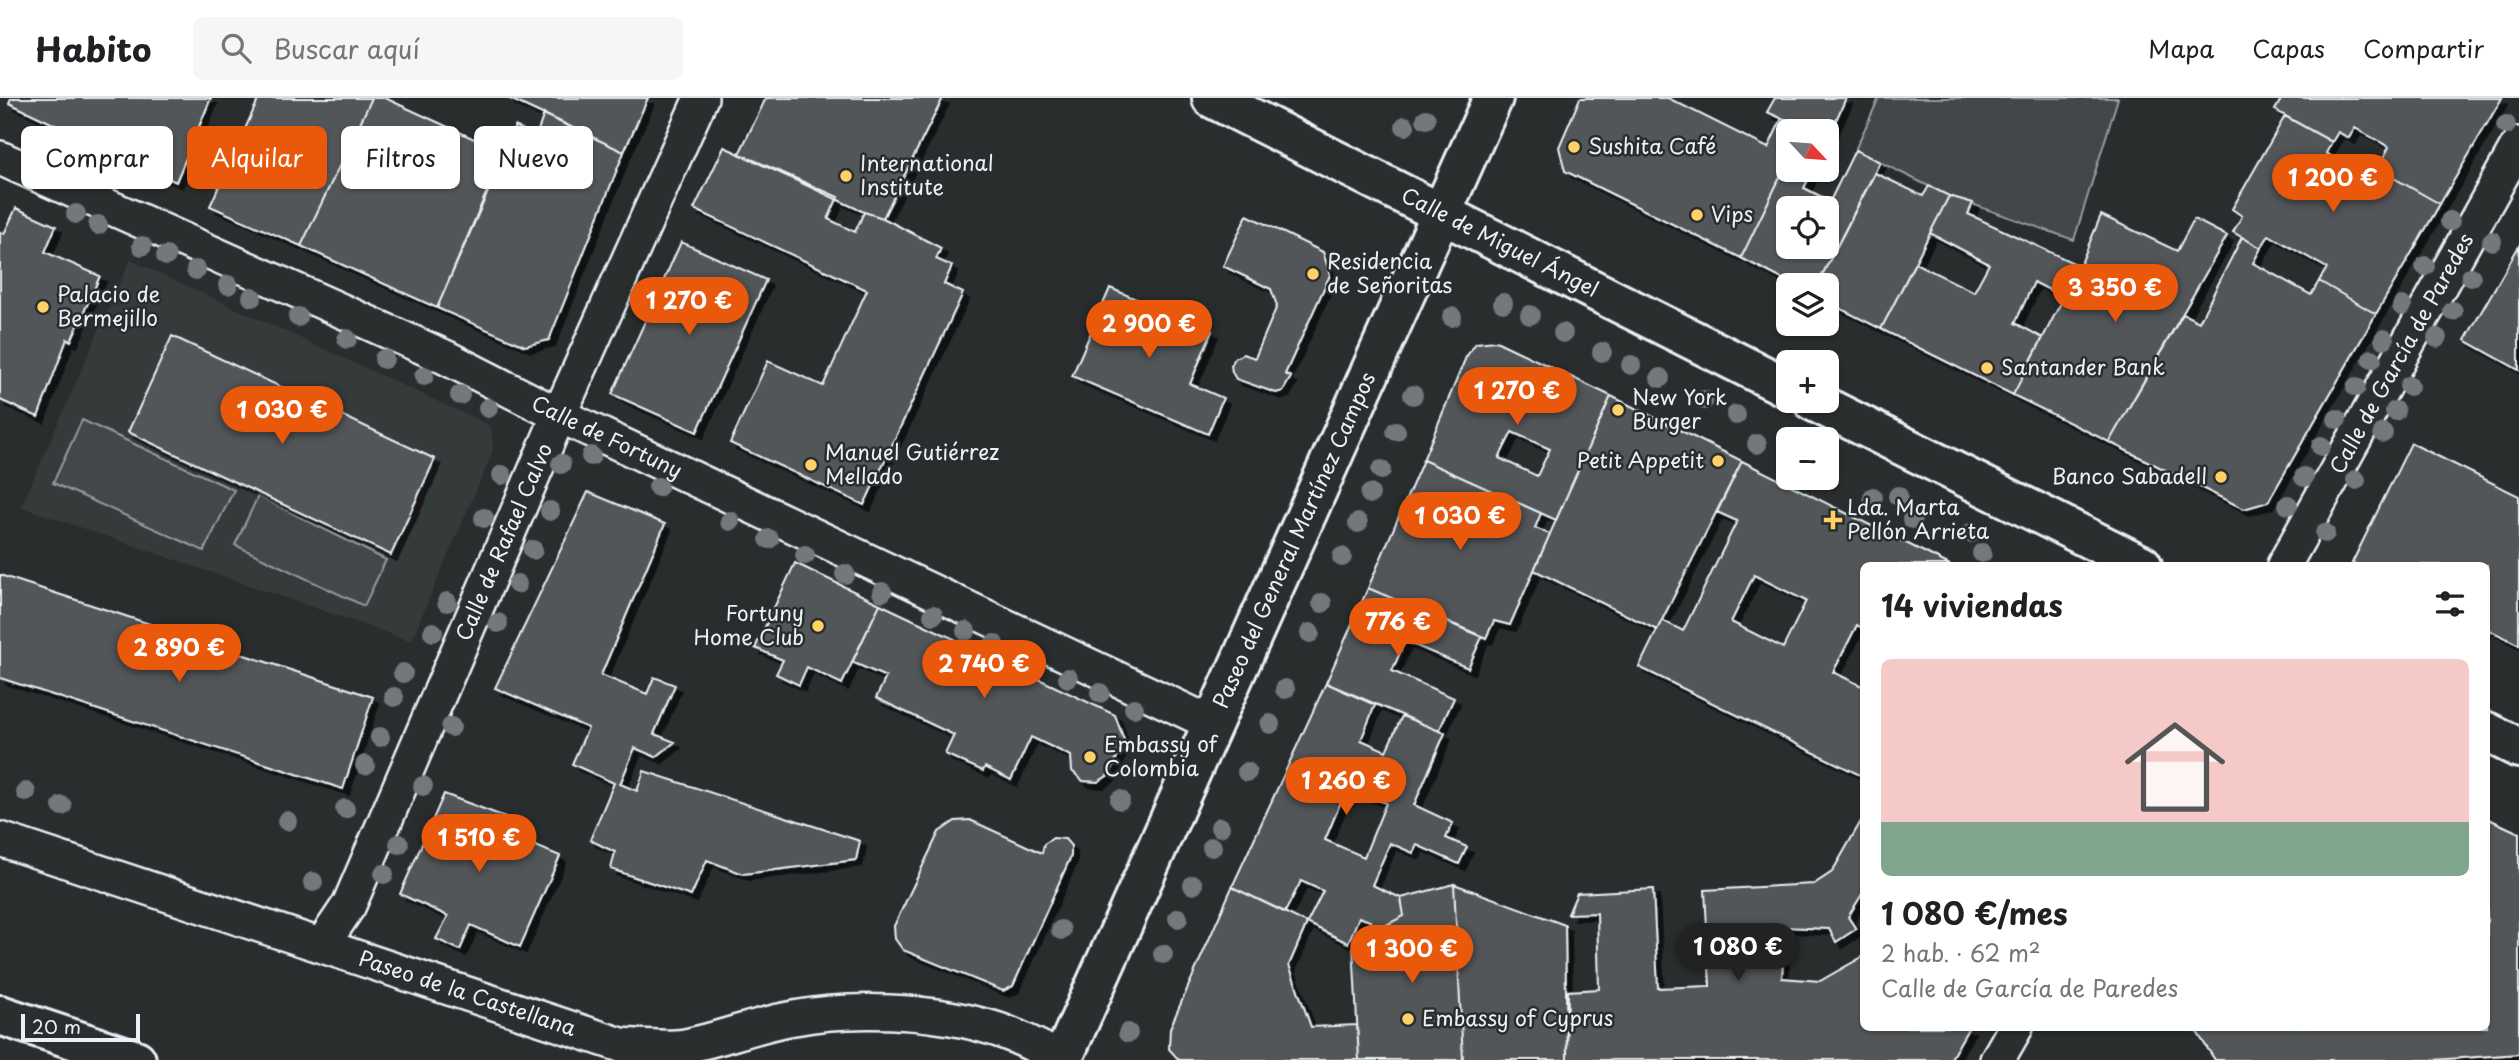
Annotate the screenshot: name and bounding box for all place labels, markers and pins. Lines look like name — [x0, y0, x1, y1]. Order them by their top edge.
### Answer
place label: Sushita Café — [1588, 129, 1716, 161]
marker: Sushita Café — [1566, 139, 1582, 155]
place label: International Institute — [860, 146, 994, 202]
pin: 1 200 € — [2268, 155, 2398, 214]
marker: International Institute — [838, 168, 854, 184]
place label: Vips — [1711, 197, 1753, 229]
marker: Vips — [1689, 207, 1705, 223]
place label: Residencia de Señoritas — [1327, 244, 1452, 300]
pin: 3 350 € — [2050, 264, 2180, 324]
marker: Residencia de Señoritas — [1305, 266, 1321, 282]
place label: Palacio de Bermejillo — [57, 277, 160, 333]
pin: 1 270 € — [624, 278, 754, 337]
marker: Palacio de Bermejillo — [35, 299, 51, 315]
pin: 2 900 € — [1084, 300, 1214, 360]
place label: Santander Bank — [2001, 350, 2165, 382]
marker: Santander Bank — [1979, 360, 1995, 376]
pin: 1 270 € — [1452, 368, 1582, 427]
place label: New York Burger — [1632, 380, 1727, 436]
pin: 1 030 € — [217, 386, 347, 446]
marker: New York Burger — [1610, 402, 1626, 418]
place label: Manuel Gutiérrez Mellado — [825, 435, 999, 491]
place label: Petit Appetit — [1577, 443, 1704, 475]
marker: Petit Appetit — [1710, 453, 1726, 469]
marker: Manuel Gutiérrez Mellado — [803, 457, 819, 473]
place label: Banco Sabadell — [2052, 459, 2207, 491]
marker: Banco Sabadell — [2213, 469, 2229, 485]
place label: Lda. Marta Pellón Arrieta — [1847, 490, 1989, 546]
pin: 1 030 € — [1395, 492, 1525, 552]
marker: Lda. Marta Pellón Arrieta — [1825, 512, 1841, 528]
place label: Fortuny Home Club — [694, 596, 804, 652]
pin: 776 € — [1349, 598, 1447, 658]
marker: Fortuny Home Club — [810, 618, 826, 634]
pin: 2 890 € — [114, 624, 244, 684]
pin: 2 740 € — [919, 640, 1049, 700]
place label: Embassy of Colombia — [1104, 727, 1219, 783]
marker: Embassy of Colombia — [1082, 749, 1098, 765]
pin: 1 260 € — [1281, 758, 1411, 817]
pin: 1 510 € — [414, 814, 544, 874]
pin: 1 080 € — [1673, 924, 1803, 983]
pin: 1 300 € — [1347, 926, 1477, 985]
place label: Embassy of Cyprus — [1422, 1001, 1613, 1033]
marker: Embassy of Cyprus — [1400, 1011, 1416, 1027]

